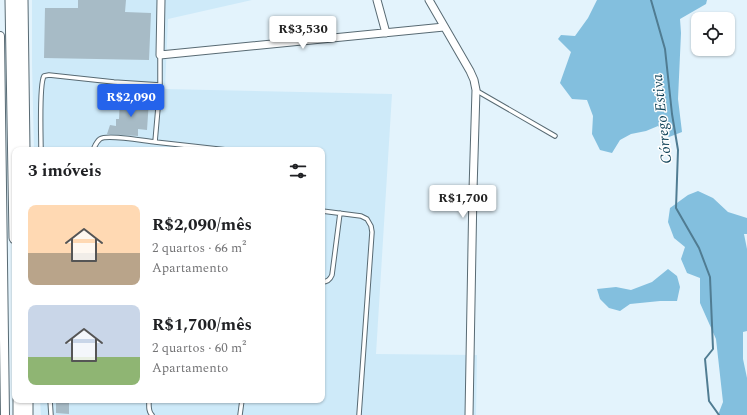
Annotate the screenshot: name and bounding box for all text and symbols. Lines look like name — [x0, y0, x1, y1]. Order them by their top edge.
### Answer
map controls — [691, 12, 735, 56]
button: locate — [691, 12, 735, 56]
pin: R$3,530 — [266, 16, 340, 50]
text: R$3,530 — [278, 19, 328, 39]
water label: Córrego Estiva — [646, 73, 678, 165]
pin: R$2,090 — [94, 84, 168, 118]
text: R$2,090 — [106, 87, 156, 107]
text: 3 imóveis — [28, 158, 102, 184]
icon: filters — [287, 160, 309, 182]
pin: R$1,700 — [426, 185, 500, 219]
text: R$1,700 — [438, 188, 488, 208]
text: R$2,090/mês — [152, 212, 252, 238]
icon: home — [60, 221, 108, 269]
text: 2 quartos · 66 m² — [152, 238, 246, 258]
text: Apartamento — [152, 258, 228, 278]
text: R$1,700/mês — [152, 312, 252, 338]
icon: home — [60, 321, 108, 369]
text: 2 quartos · 60 m² — [152, 338, 246, 358]
text: Apartamento — [152, 358, 228, 378]

